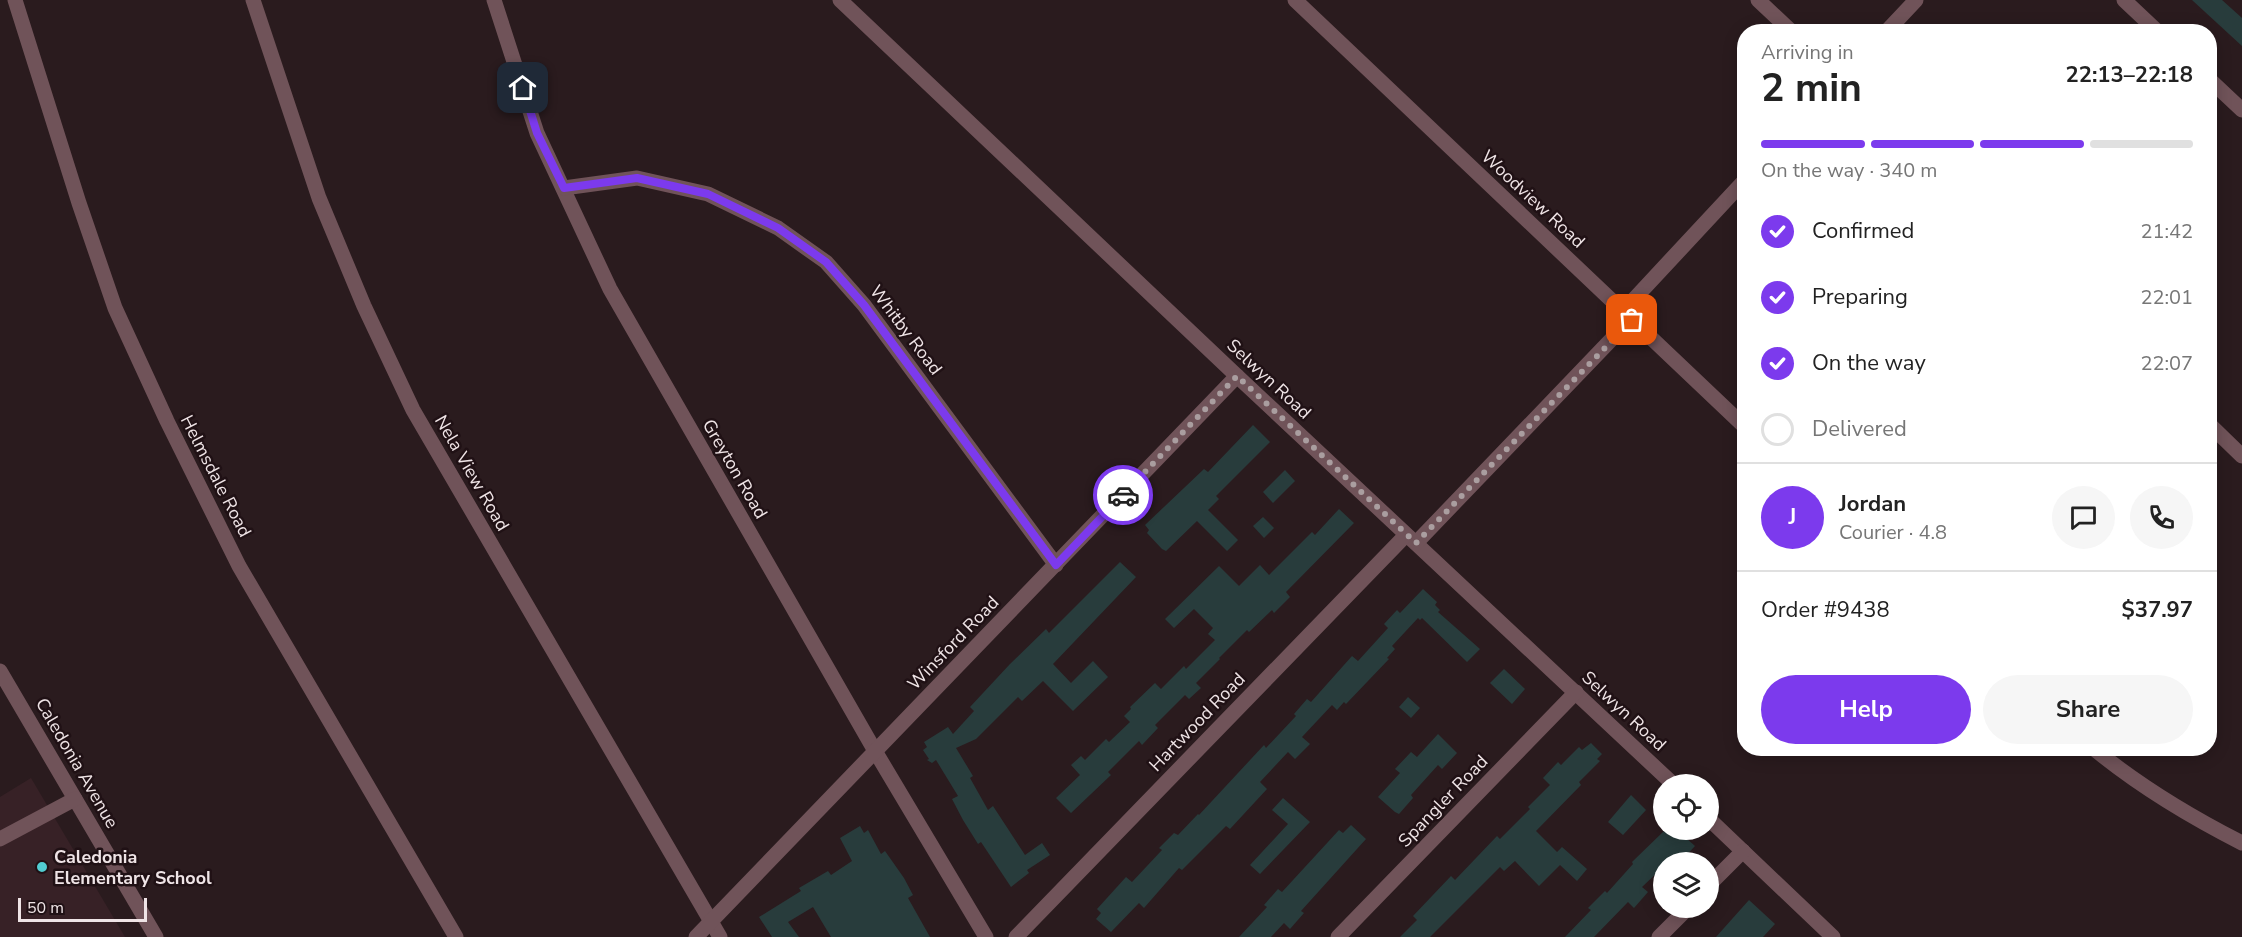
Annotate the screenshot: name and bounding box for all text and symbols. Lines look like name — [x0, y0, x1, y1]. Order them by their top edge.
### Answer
text: Arriving in — [1761, 39, 1854, 66]
text: 22:13–22:18 — [2065, 60, 2193, 90]
pin — [497, 62, 548, 113]
text: 2 min — [1761, 62, 1862, 115]
icon: home — [506, 71, 539, 104]
street label: Woodview Road — [1476, 145, 1590, 253]
text: On the way · 340 m — [1761, 157, 1937, 184]
icon: check — [1761, 215, 1794, 248]
text: Confirmed — [1812, 216, 1914, 246]
text: 21:42 — [2140, 218, 2193, 245]
street label: Whitby Road — [864, 280, 948, 380]
icon: check — [1761, 281, 1794, 314]
text: Preparing — [1812, 282, 1908, 312]
text: 22:01 — [2140, 284, 2193, 311]
pin — [1606, 294, 1657, 345]
icon: bag — [1615, 303, 1648, 336]
street label: Selwyn Road — [1222, 334, 1316, 424]
icon: check — [1761, 347, 1794, 380]
text: On the way — [1812, 348, 1926, 378]
text: 22:07 — [2140, 350, 2193, 377]
street label: Helmsdale Road — [175, 411, 257, 541]
street label: Nela View Road — [429, 411, 515, 535]
text: Delivered — [1812, 414, 1907, 444]
street label: Greyton Road — [697, 415, 773, 523]
courier — [1093, 465, 1153, 525]
icon: car — [1107, 479, 1140, 512]
button: chat — [2052, 486, 2115, 549]
button: phone — [2130, 486, 2193, 549]
text: Jordan — [1839, 489, 1906, 519]
text: J — [1789, 502, 1796, 532]
text: Courier · 4.8 — [1839, 519, 1947, 546]
street label: Winsford Road — [902, 591, 1004, 695]
text: Order #9438 — [1761, 595, 1890, 625]
text: $37.97 — [2122, 595, 2193, 625]
street label: Selwyn Road — [1577, 666, 1671, 756]
street label: Hartwood Road — [1144, 667, 1250, 777]
button: Help — [1761, 675, 1971, 744]
button: Share — [1983, 675, 2193, 744]
street label: Caledonia Avenue — [30, 694, 124, 832]
street label: Spangler Road — [1393, 750, 1493, 852]
map controls — [1653, 774, 1719, 918]
button: locate — [1653, 774, 1719, 840]
place label: Caledonia Elementary School — [54, 845, 212, 890]
button: layers — [1653, 852, 1719, 918]
marker: Caledonia Elementary School — [35, 860, 49, 874]
scale bar — [18, 895, 147, 922]
text: 50 m — [27, 897, 64, 919]

